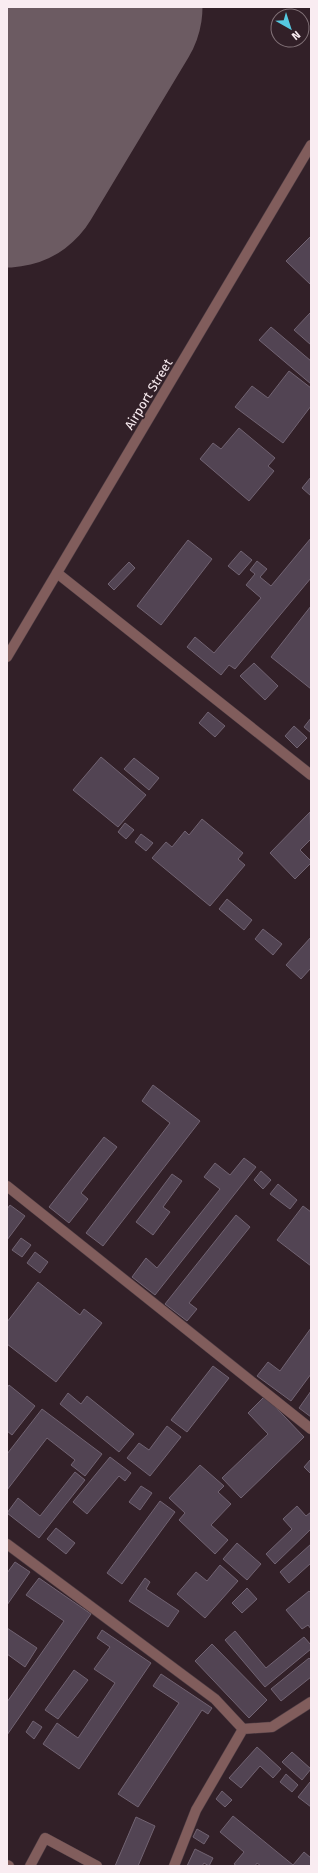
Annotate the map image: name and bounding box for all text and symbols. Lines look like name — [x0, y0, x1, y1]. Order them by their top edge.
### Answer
north arrow — [270, 8, 310, 48]
text: N — [289, 28, 303, 43]
street label: Airport Street — [121, 356, 176, 432]

